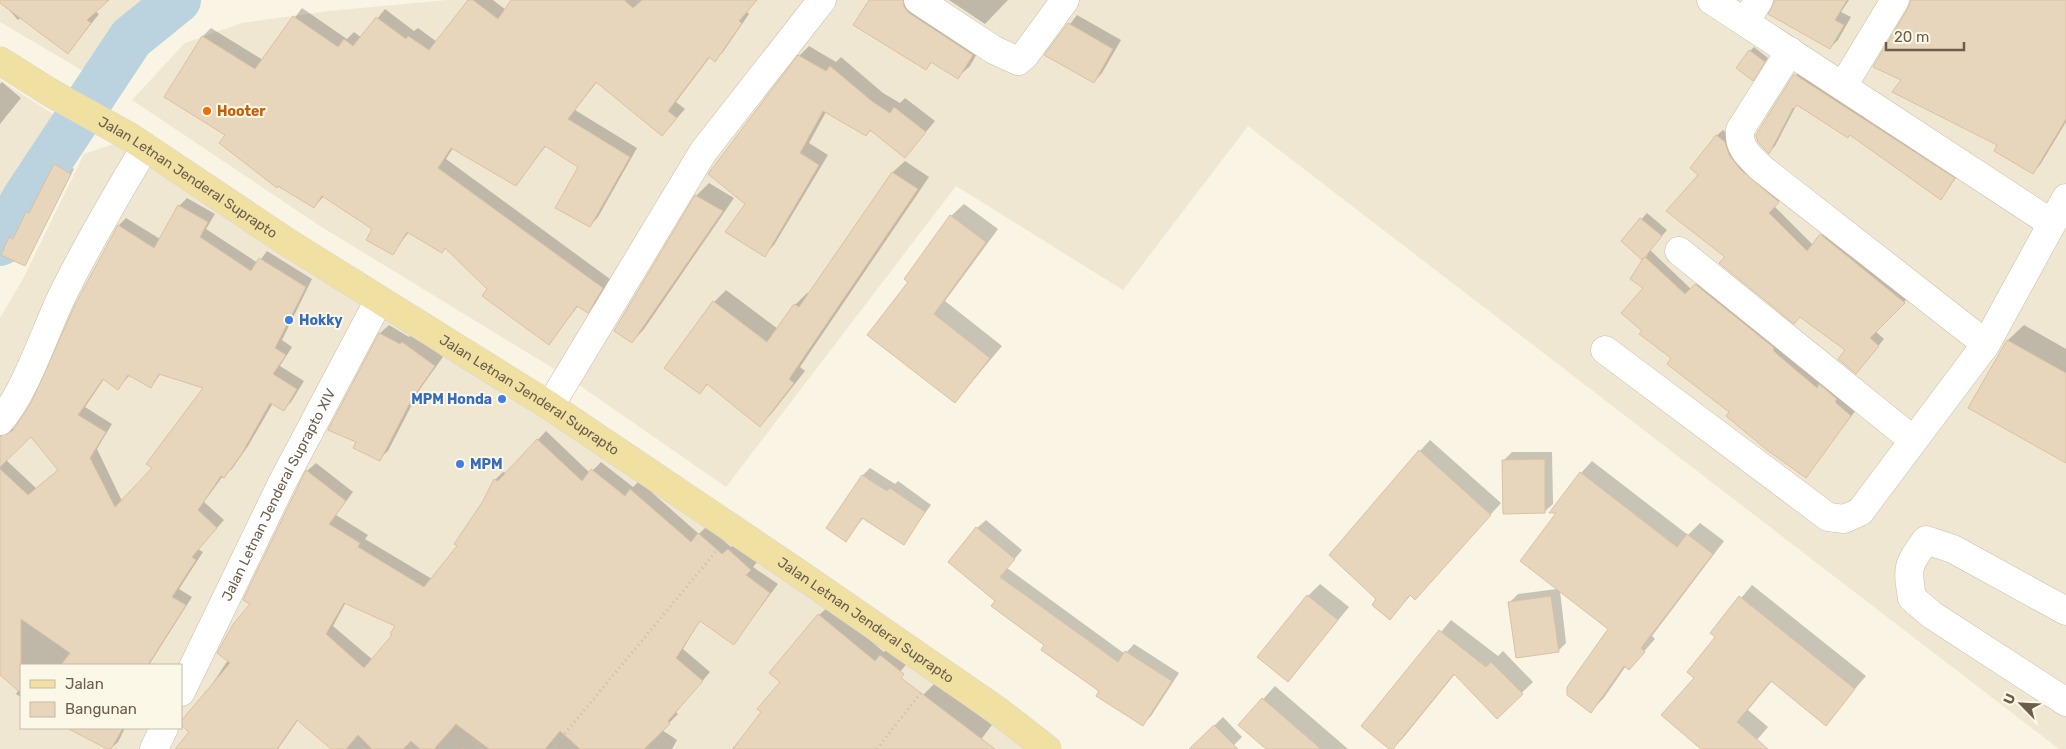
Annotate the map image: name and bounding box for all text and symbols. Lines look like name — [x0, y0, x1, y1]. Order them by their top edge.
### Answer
scale bar — [1886, 20, 1964, 52]
text: 20 m — [1894, 28, 1929, 46]
place label: Hooter — [217, 103, 266, 120]
marker: Hooter — [201, 105, 213, 117]
street label: Jalan Letnan Jenderal Suprapto — [95, 113, 281, 242]
place label: Hokky — [299, 312, 343, 329]
marker: Hokky — [283, 314, 295, 326]
street label: Jalan Letnan Jenderal Suprapto — [436, 331, 622, 459]
street label: Jalan Letnan Jenderal Suprapto XIV — [218, 386, 339, 604]
place label: MPM Honda — [411, 391, 492, 408]
marker: MPM Honda — [496, 393, 508, 405]
place label: MPM — [470, 456, 503, 473]
marker: MPM — [454, 458, 466, 470]
street label: Jalan Letnan Jenderal Suprapto — [775, 553, 957, 687]
legend — [20, 664, 182, 729]
text: Jalan — [65, 675, 104, 693]
north arrow — [1996, 679, 2046, 729]
text: U — [2000, 691, 2019, 707]
text: Bangunan — [65, 700, 137, 718]

